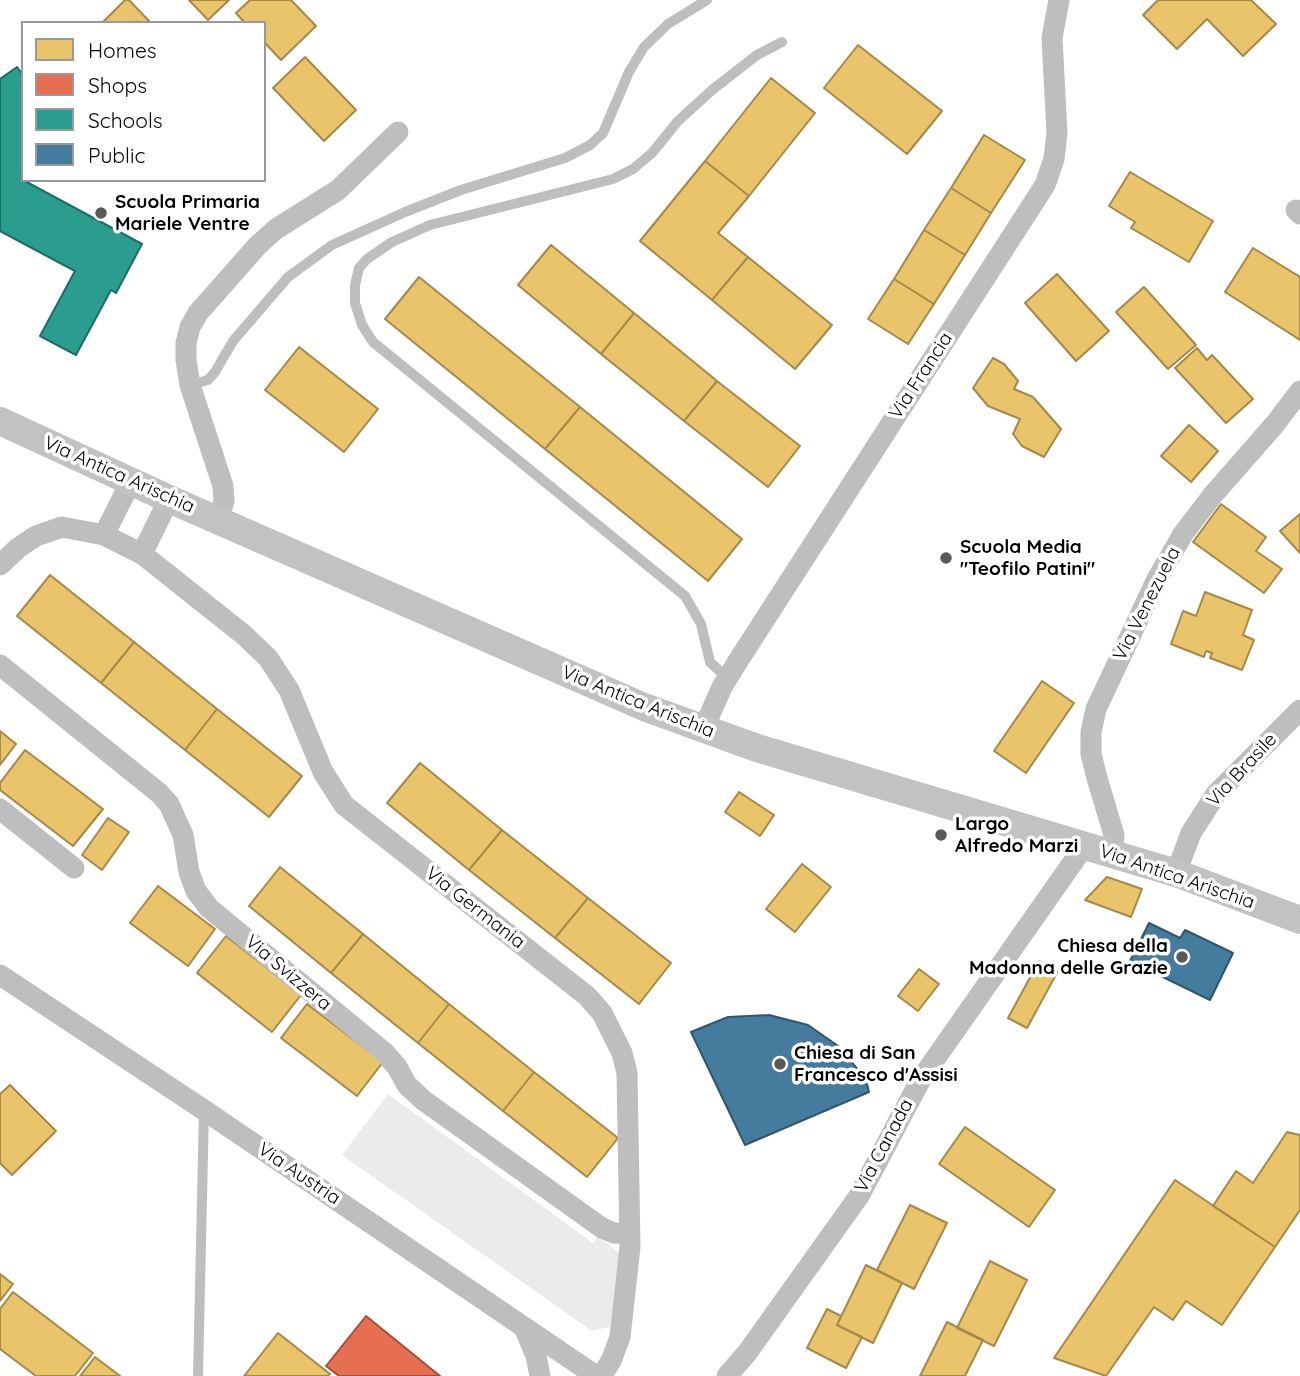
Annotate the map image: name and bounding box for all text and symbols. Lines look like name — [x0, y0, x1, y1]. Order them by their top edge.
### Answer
legend — [21, 21, 266, 182]
text: Homes — [88, 37, 157, 63]
text: Shops — [88, 72, 147, 98]
text: Schools — [88, 107, 163, 133]
text: Public — [88, 142, 145, 168]
place label: Scuola Primaria Mariele Ventre — [115, 191, 260, 235]
marker: Scuola Primaria Mariele Ventre — [93, 205, 109, 221]
street label: Via Francia — [884, 328, 958, 424]
street label: Via Antica Arischia — [40, 432, 198, 518]
place label: Scuola Media "Teofilo Patini" — [960, 536, 1095, 580]
street label: Via Venezuela — [1109, 543, 1185, 665]
marker: Scuola Media "Teofilo Patini" — [938, 550, 954, 566]
street label: Via Antica Arischia — [558, 661, 718, 743]
street label: Via Brasile — [1202, 728, 1282, 812]
place label: Largo Alfredo Marzi — [955, 813, 1078, 857]
marker: Largo Alfredo Marzi — [933, 827, 949, 843]
street label: Via Antica Arischia — [1096, 840, 1258, 914]
street label: Via Germania — [421, 862, 529, 954]
street label: Via Svizzera — [240, 930, 336, 1016]
place label: Chiesa della Madonna delle Grazie — [969, 935, 1168, 979]
marker: Chiesa della Madonna delle Grazie — [1174, 949, 1190, 965]
place label: Chiesa di San Francesco d'Assisi — [794, 1042, 958, 1086]
marker: Chiesa di San Francesco d'Assisi — [772, 1056, 788, 1072]
street label: Via Canada — [850, 1095, 918, 1197]
street label: Via Austria — [253, 1138, 345, 1210]

